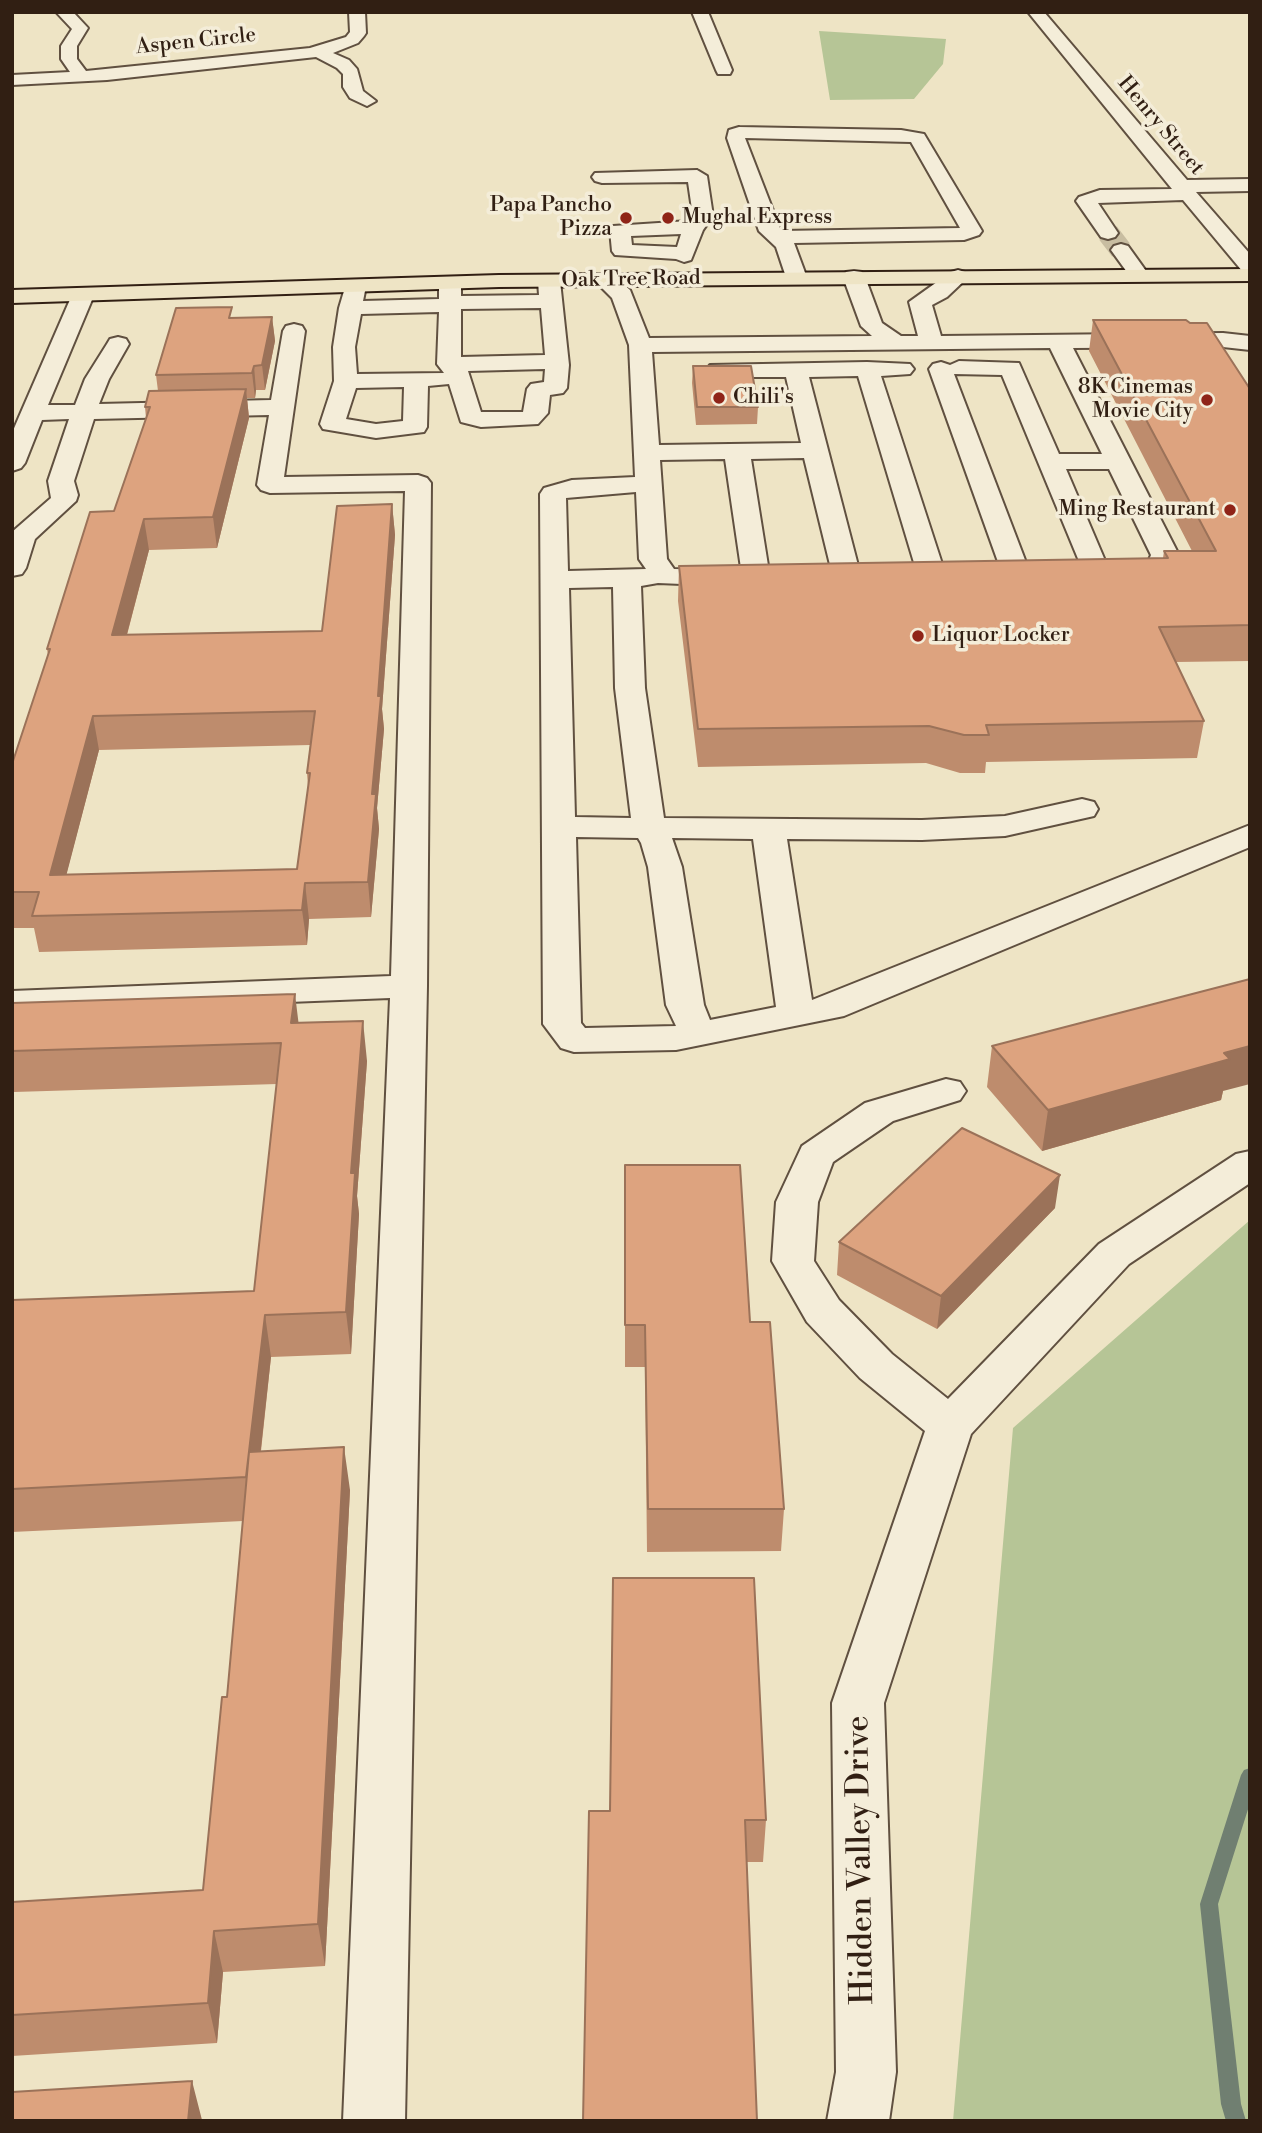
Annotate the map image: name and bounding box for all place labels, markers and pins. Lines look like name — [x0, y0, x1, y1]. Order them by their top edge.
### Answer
place label: Papa Pancho Pizza — [490, 193, 612, 243]
place label: Mughal Express — [682, 205, 832, 231]
marker: Papa Pancho Pizza — [618, 210, 634, 226]
marker: Mughal Express — [660, 210, 676, 226]
place label: 8K Cinemas Movie City — [1078, 375, 1193, 425]
place label: Chili's — [733, 385, 794, 411]
marker: Chili's — [711, 390, 727, 406]
marker: 8K Cinemas Movie City — [1199, 392, 1215, 408]
place label: Ming Restaurant — [1059, 497, 1216, 523]
marker: Ming Restaurant — [1222, 502, 1238, 518]
place label: Liquor Locker — [932, 623, 1070, 649]
marker: Liquor Locker — [910, 628, 926, 644]

